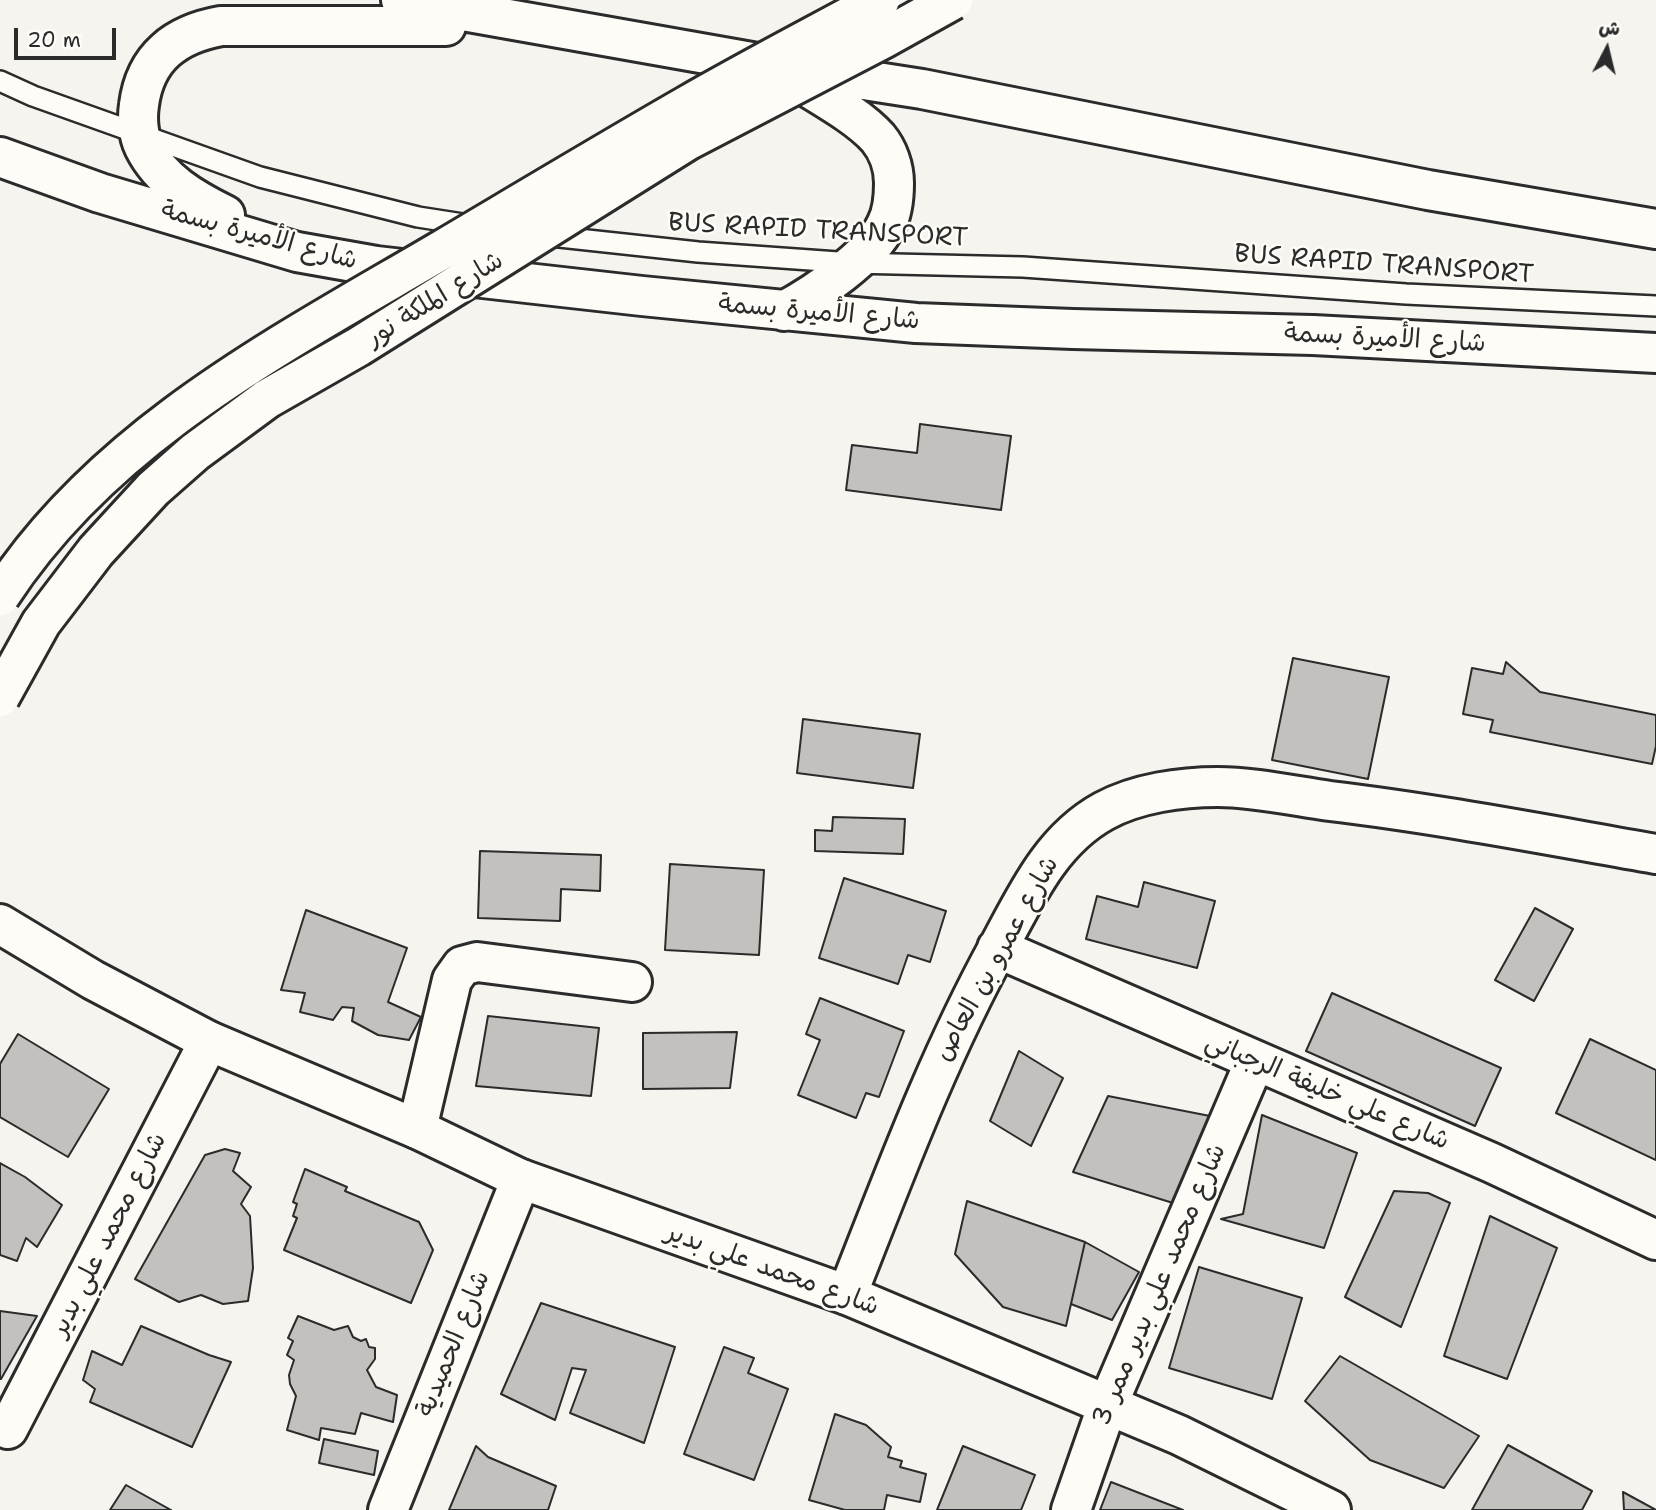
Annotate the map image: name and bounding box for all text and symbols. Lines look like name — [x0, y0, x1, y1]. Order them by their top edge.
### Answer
scale bar — [18, 14, 119, 58]
north arrow — [1572, 14, 1642, 84]
text: ش — [1598, 14, 1622, 41]
text: 20 m — [27, 26, 81, 54]
street label: شارع الأميرة بسمة — [157, 195, 361, 277]
street label: BUS RAPID TRANSPORT — [667, 208, 969, 254]
street label: BUS RAPID TRANSPORT — [1233, 239, 1535, 291]
street label: شارع الملكة نور — [360, 245, 510, 355]
street label: شارع الأميرة بسمة — [717, 289, 921, 337]
street label: شارع الأميرة بسمة — [1283, 318, 1487, 360]
street label: شارع عمرو بن العاص — [928, 851, 1066, 1067]
street label: شارع علي خليفة الرجباني — [1200, 1026, 1454, 1158]
street label: شارع محمد علي بدير — [44, 1128, 174, 1342]
street label: شارع محمد علي بدير ممر 3 — [1086, 1139, 1234, 1431]
street label: شارع محمد علي بدير — [661, 1217, 883, 1323]
street label: شارع الحميدية — [411, 1266, 497, 1422]

